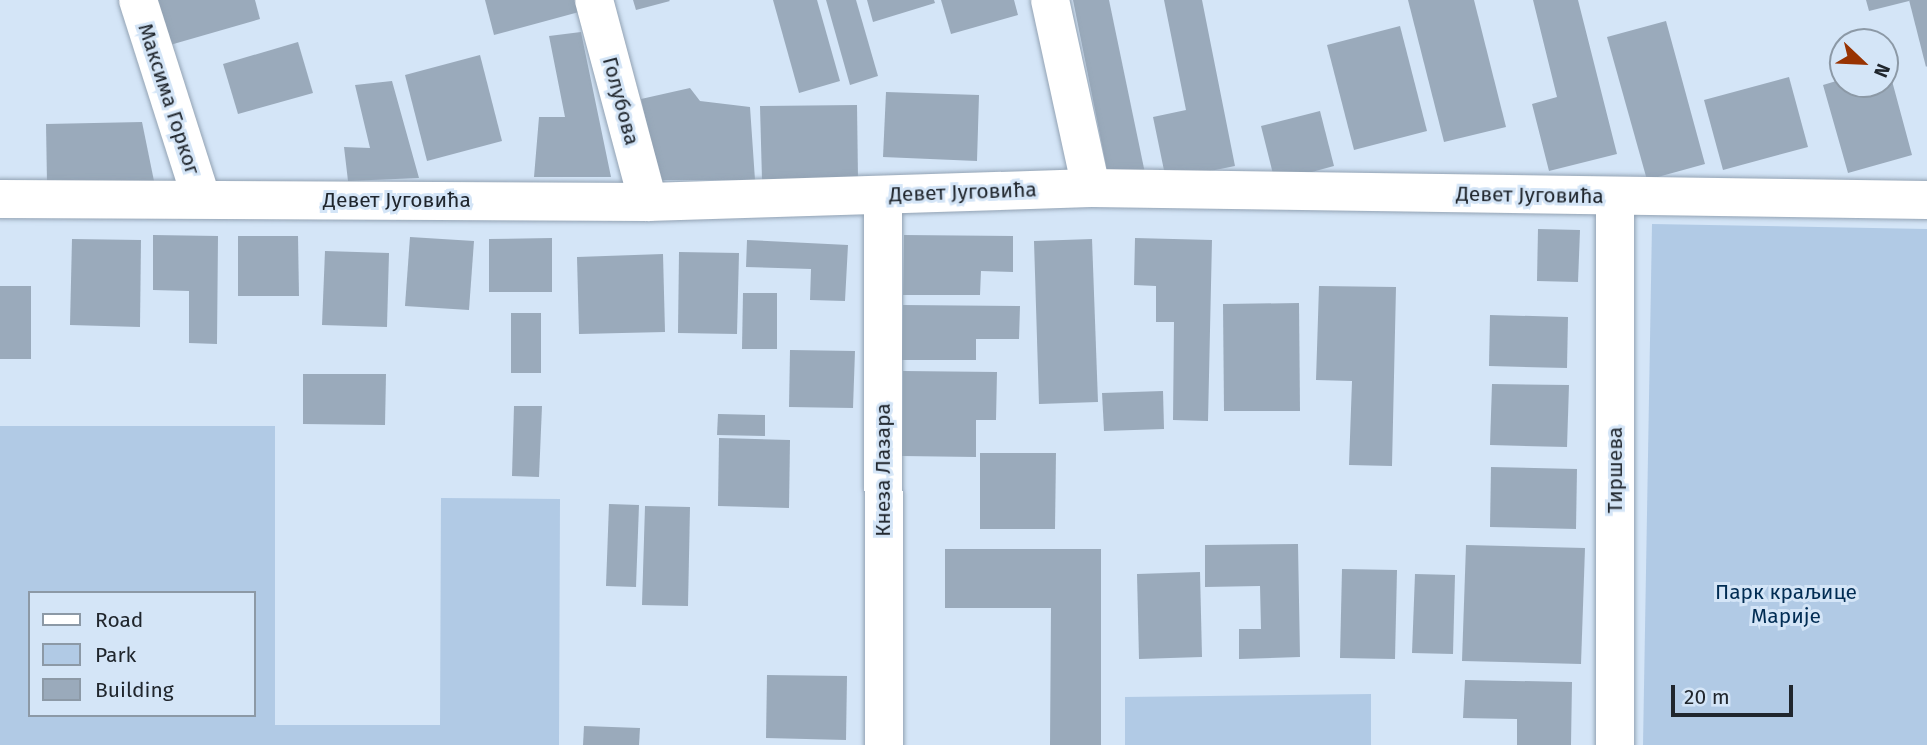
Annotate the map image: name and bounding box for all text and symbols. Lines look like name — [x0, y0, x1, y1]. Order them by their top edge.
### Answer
street label: Максима Горког — [133, 20, 205, 178]
north arrow — [1829, 28, 1899, 98]
street label: Голубова — [597, 54, 645, 148]
text: N — [1869, 60, 1895, 81]
street label: Девет Југовића — [889, 177, 1037, 207]
street label: Девет Југовића — [1456, 181, 1604, 209]
street label: Девет Југовића — [323, 187, 471, 213]
street label: Кнеза Лазара — [870, 403, 896, 537]
street label: Тиршева — [1602, 427, 1628, 513]
park label: Парк краљице Марије — [1715, 579, 1857, 629]
legend — [28, 591, 256, 717]
text: Road — [95, 607, 143, 633]
text: Park — [95, 642, 136, 668]
scale bar — [1675, 672, 1798, 716]
text: Building — [95, 677, 174, 703]
text: 20 m — [1684, 684, 1730, 710]

